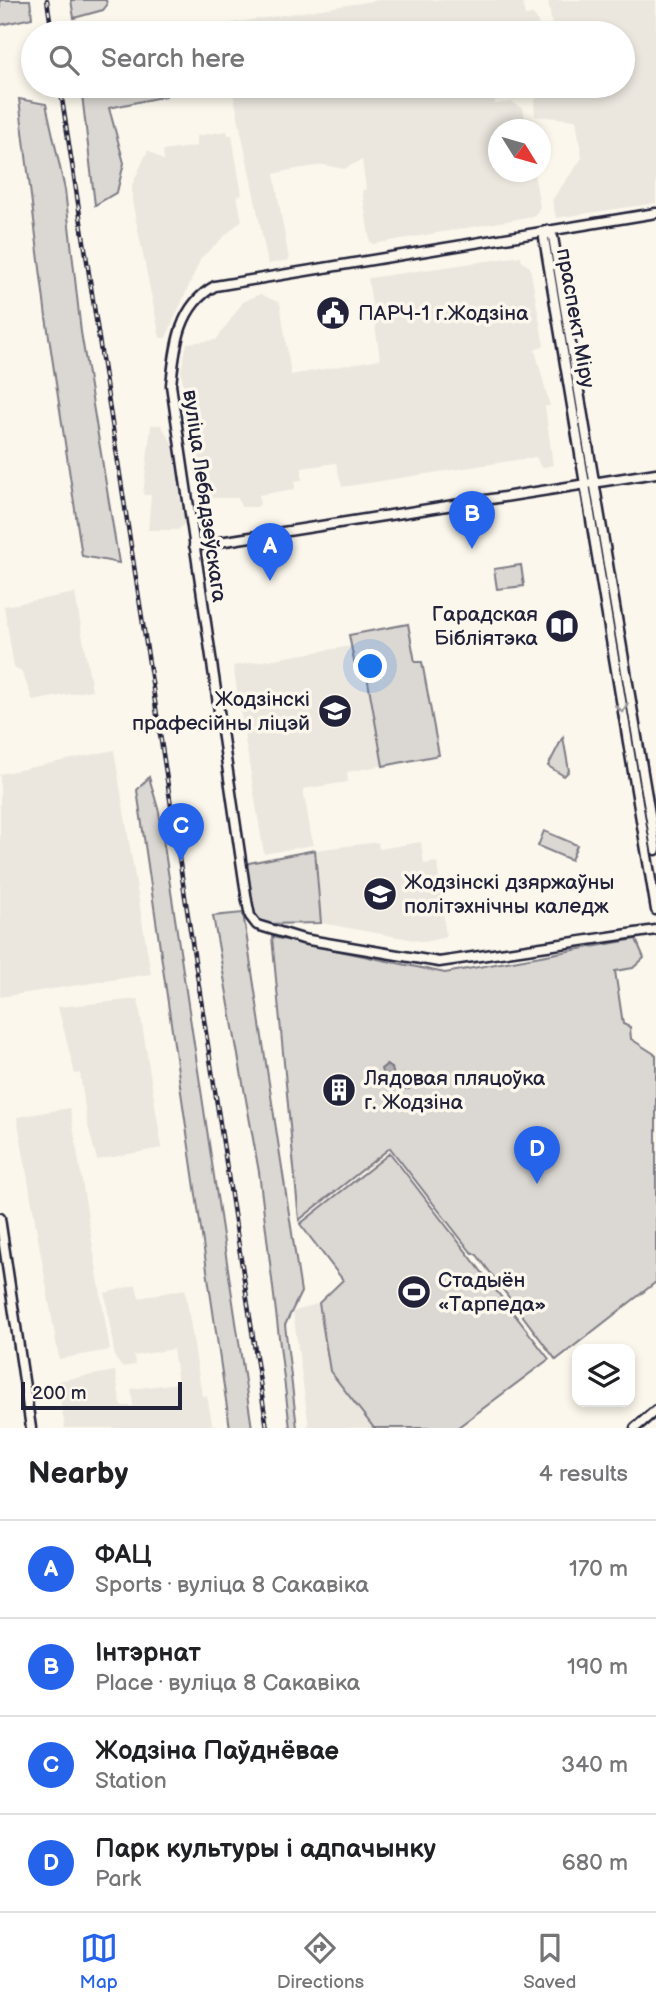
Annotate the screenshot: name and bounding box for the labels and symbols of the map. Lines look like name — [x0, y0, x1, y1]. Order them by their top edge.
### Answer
north arrow — [488, 119, 551, 182]
street label: праспект Міру — [551, 246, 600, 390]
public building icon: ПАРЧ-1 г.Жодзіна — [314, 294, 352, 332]
place label: ПАРЧ-1 г.Жодзіна — [358, 301, 529, 326]
street label: вуліца Лебядзеўскага — [177, 388, 232, 605]
pin: B — [449, 491, 495, 549]
pin: A — [247, 523, 293, 581]
place label: Гарадская Бібліятэка — [432, 602, 539, 651]
library icon: Гарадская Бібліятэка — [543, 607, 581, 645]
your location — [353, 649, 387, 683]
place label: Жодзінскі прафесійны ліцэй — [132, 687, 310, 736]
school or university icon: Жодзінскі прафесійны ліцэй — [316, 692, 354, 730]
one-way arrow — [614, 702, 629, 714]
pin: C — [158, 803, 204, 861]
place label: Жодзінскі дзяржаўны політэхнічны каледж — [404, 870, 614, 919]
school or university icon: Жодзінскі дзяржаўны політэхнічны каледж — [361, 875, 399, 913]
place label: Лядовая пляцоўка г. Жодзіна — [363, 1066, 546, 1115]
building icon: Лядовая пляцоўка г. Жодзіна — [320, 1071, 358, 1109]
pin: D — [514, 1126, 560, 1184]
place label: Стадыён «Тарпеда» — [438, 1268, 546, 1317]
sports icon: Стадыён «Тарпеда» — [395, 1273, 433, 1311]
scale bar — [21, 1379, 182, 1411]

